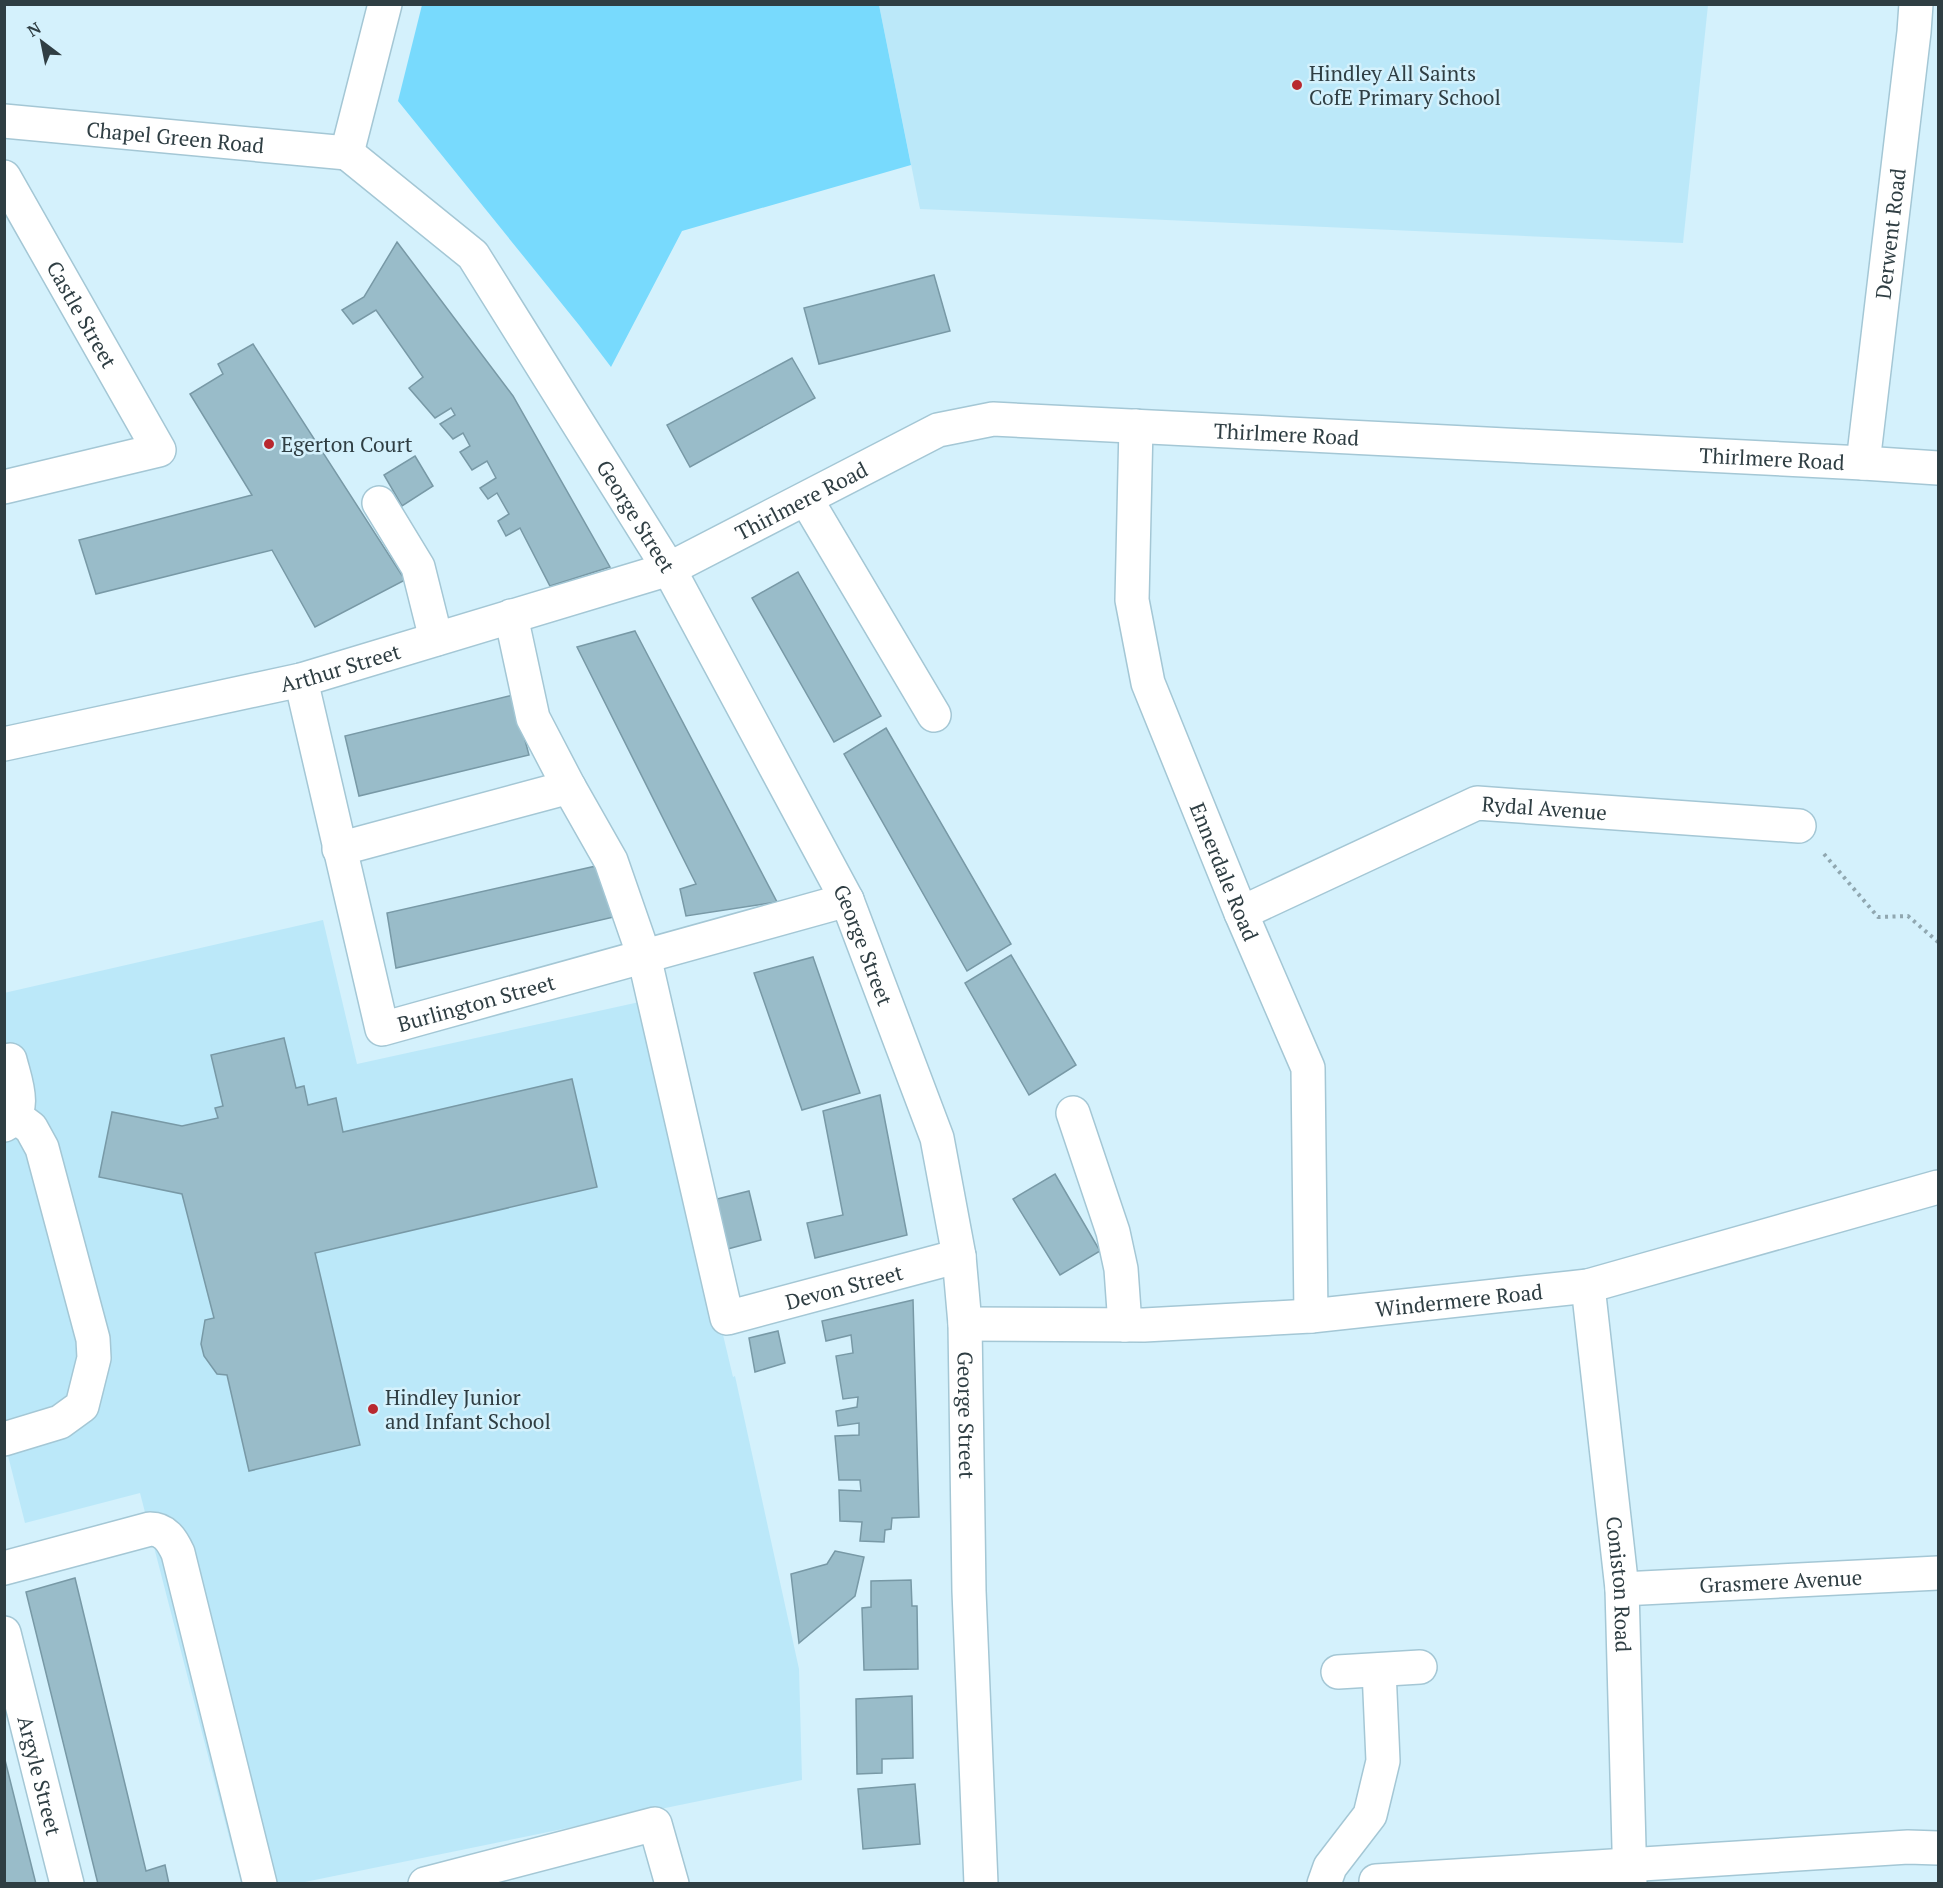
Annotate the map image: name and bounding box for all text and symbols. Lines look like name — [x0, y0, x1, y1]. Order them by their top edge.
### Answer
north arrow — [12, 12, 72, 72]
text: N — [23, 17, 45, 42]
place label: Hindley All Saints CofE Primary School — [1309, 59, 1501, 111]
marker: Hindley All Saints CofE Primary School — [1290, 78, 1304, 92]
street label: Chapel Green Road — [85, 115, 266, 159]
street label: Derwent Road — [1869, 166, 1912, 301]
street label: Castle Street — [40, 256, 124, 373]
street label: Thirlmere Road — [1213, 416, 1360, 452]
place label: Egerton Court — [281, 430, 413, 458]
marker: Egerton Court — [262, 437, 276, 451]
street label: Thirlmere Road — [1699, 441, 1846, 476]
street label: George Street — [590, 455, 682, 578]
street label: Thirlmere Road — [730, 455, 873, 547]
street label: Arthur Street — [278, 637, 404, 698]
street label: Rydal Avenue — [1481, 789, 1608, 826]
street label: Ennerdale Road — [1184, 798, 1265, 945]
street label: George Street — [827, 879, 900, 1010]
street label: Burlington Street — [394, 968, 558, 1038]
street label: Devon Street — [782, 1258, 906, 1316]
street label: Windermere Road — [1374, 1277, 1544, 1323]
street label: George Street — [951, 1351, 981, 1479]
place label: Hindley Junior and Infant School — [385, 1383, 551, 1435]
marker: Hindley Junior and Infant School — [366, 1402, 380, 1416]
street label: Coniston Road — [1600, 1515, 1638, 1653]
street label: Grasmere Avenue — [1699, 1563, 1863, 1599]
street label: Argyle Street — [11, 1713, 68, 1838]

